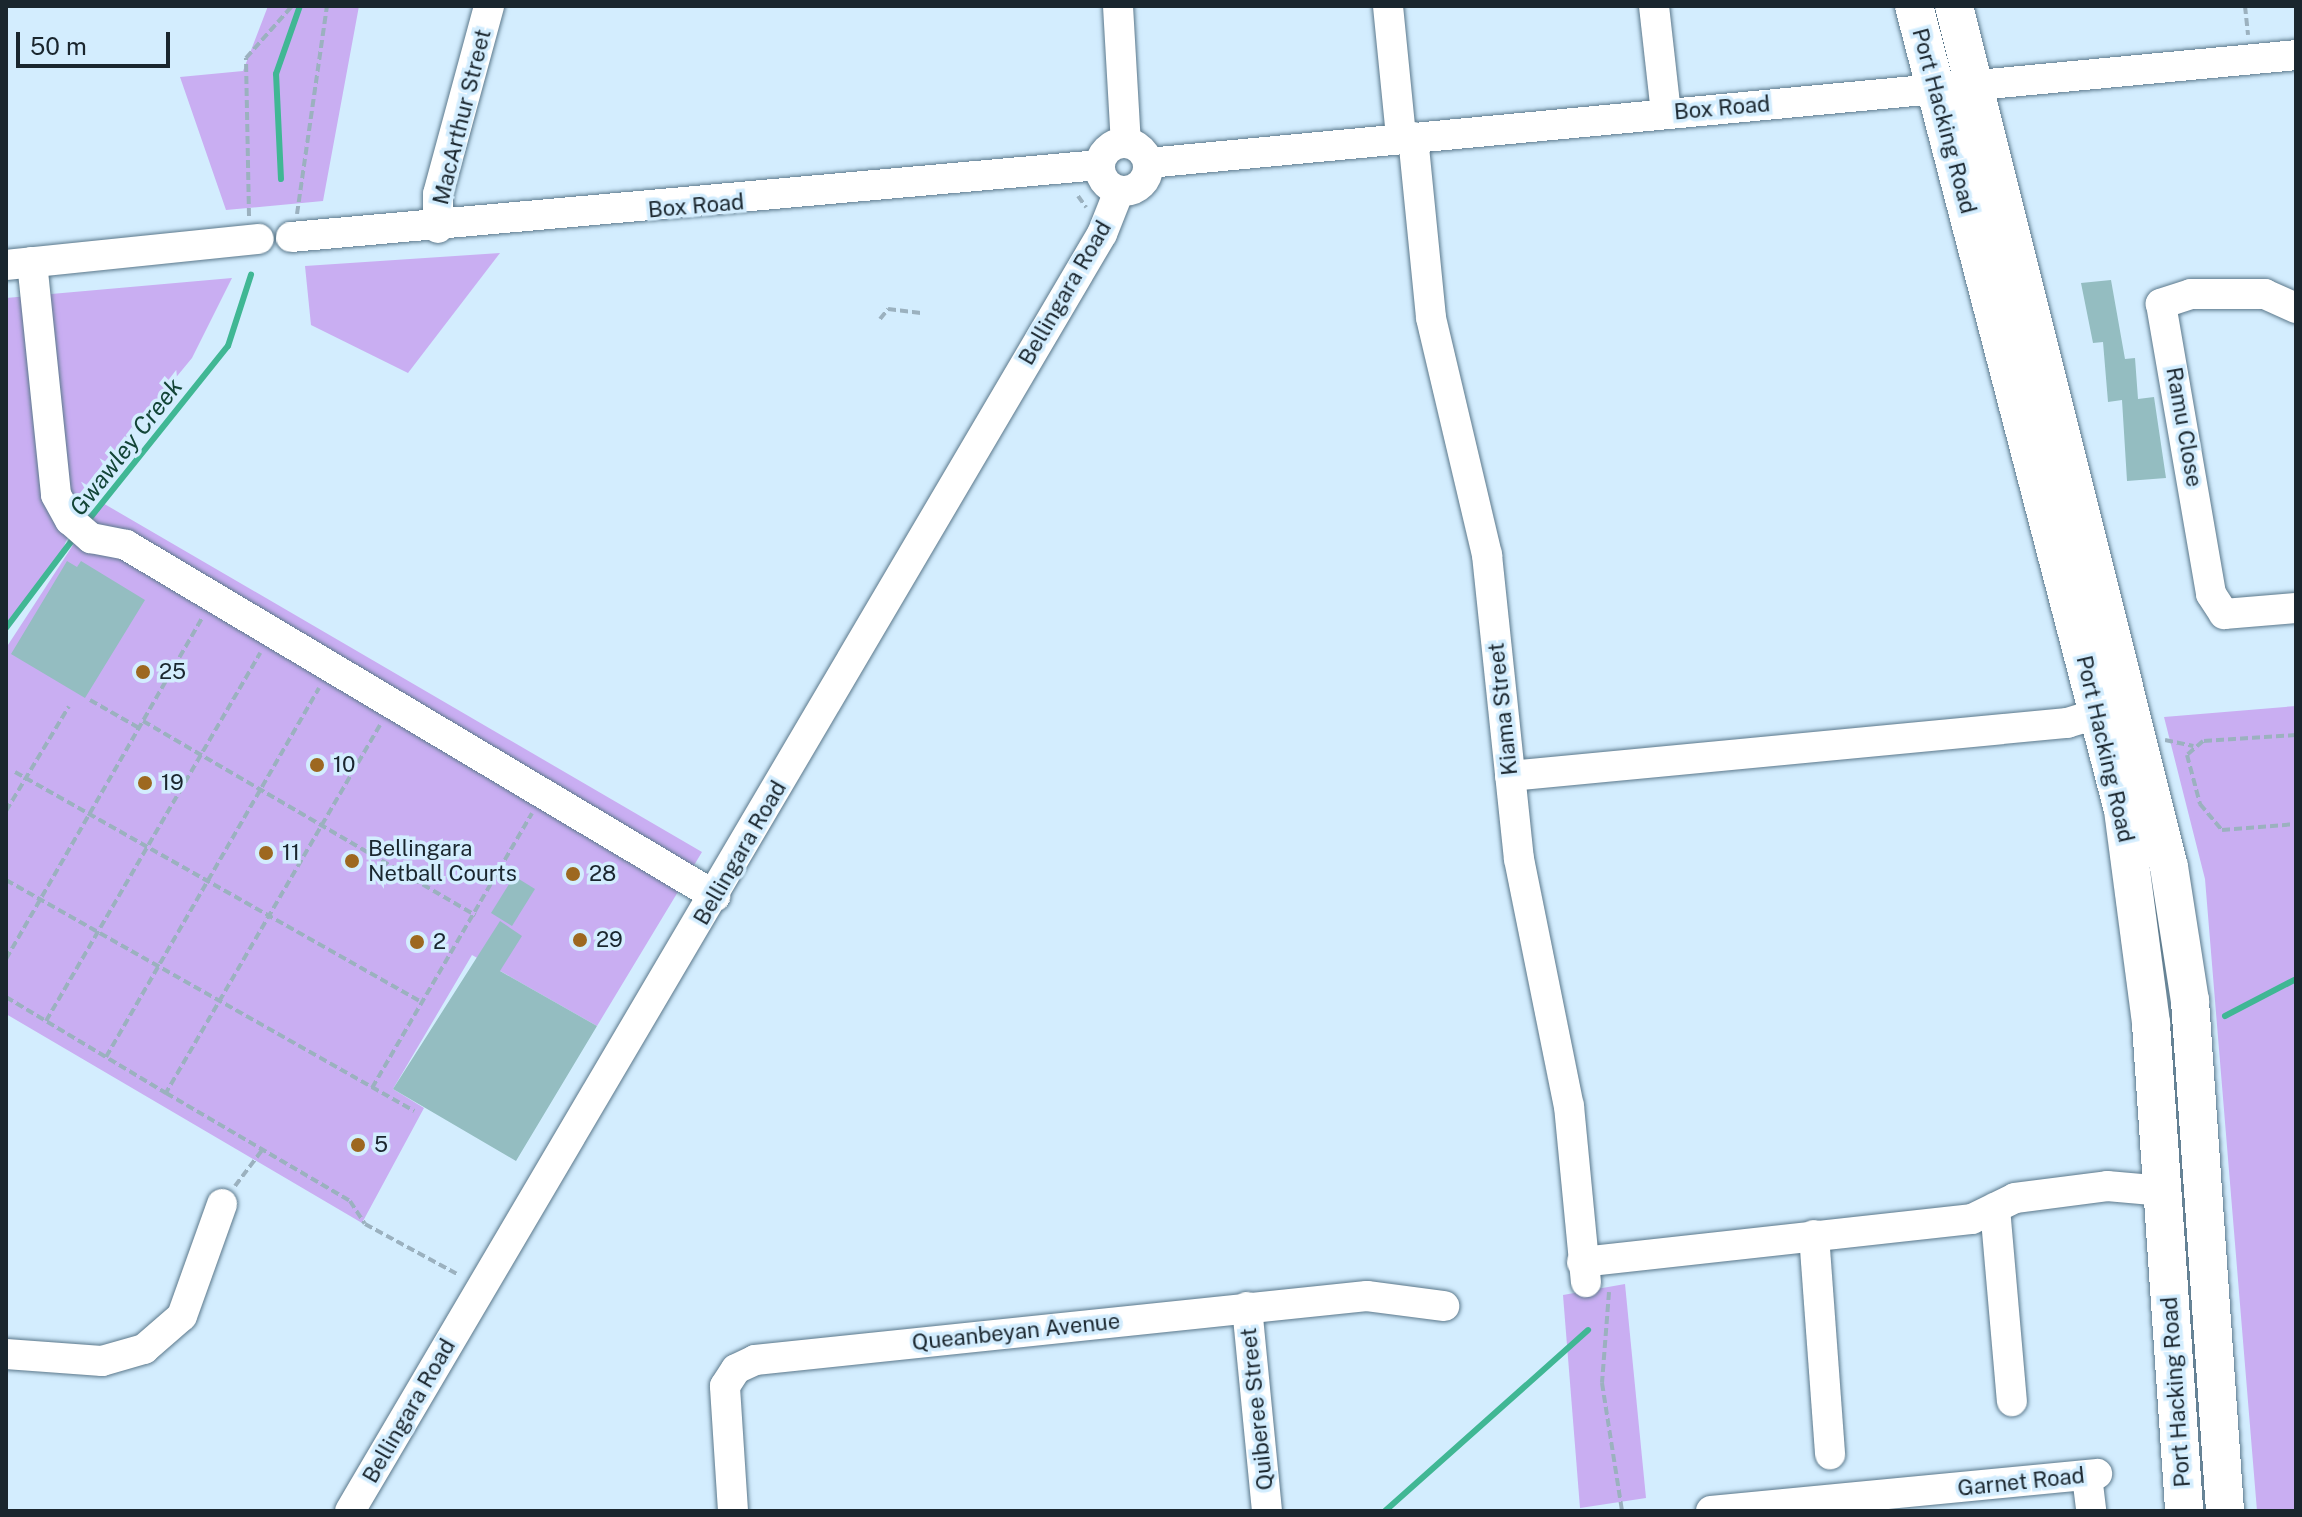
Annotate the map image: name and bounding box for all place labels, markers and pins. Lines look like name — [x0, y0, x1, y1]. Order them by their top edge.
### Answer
place label: 25 — [159, 659, 186, 685]
marker: 25 — [134, 663, 152, 681]
place label: 10 — [333, 752, 355, 778]
marker: 10 — [308, 756, 326, 774]
place label: 19 — [161, 770, 184, 796]
marker: 19 — [136, 774, 154, 792]
place label: Bellingara Netball Courts — [368, 835, 517, 886]
place label: 11 — [282, 840, 300, 866]
marker: 11 — [257, 844, 275, 862]
marker: Bellingara Netball Courts — [343, 852, 361, 870]
place label: 28 — [589, 861, 616, 887]
marker: 28 — [564, 865, 582, 883]
place label: 29 — [596, 927, 623, 953]
place label: 2 — [433, 929, 446, 955]
marker: 29 — [571, 931, 589, 949]
marker: 2 — [408, 933, 426, 951]
place label: 5 — [374, 1132, 388, 1158]
marker: 5 — [349, 1136, 367, 1154]

